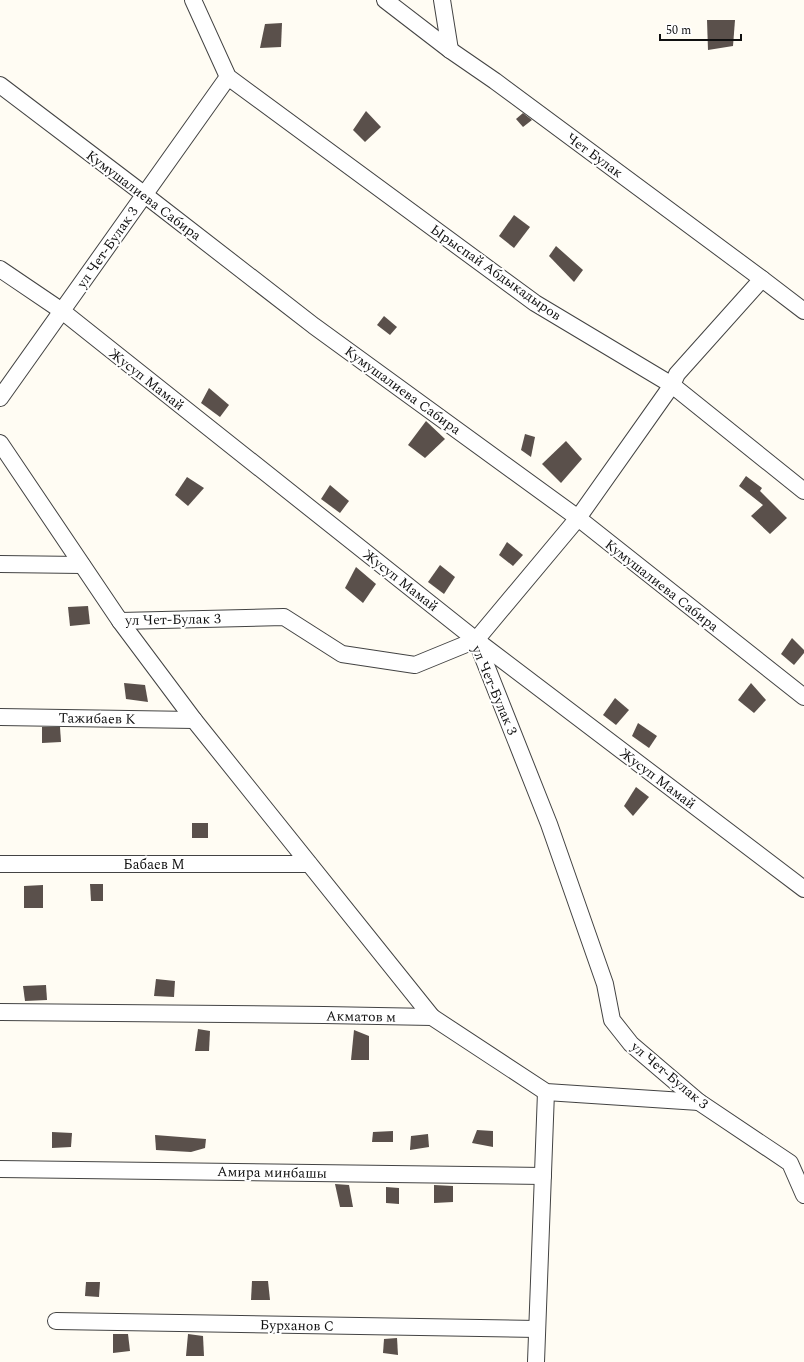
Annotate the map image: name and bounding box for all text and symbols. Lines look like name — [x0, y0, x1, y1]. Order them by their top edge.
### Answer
scale bar — [660, 16, 741, 42]
text: 50 m — [666, 21, 691, 40]
street label: Чет Булак — [562, 128, 628, 183]
street label: Кумушалиева Сабира — [82, 145, 206, 246]
street label: ул Чет-Булак 3 — [71, 202, 143, 293]
street label: Ырыспай Абдыкадыров — [426, 219, 565, 326]
street label: Кумушалиева Сабира — [340, 341, 465, 440]
street label: Жусуп Мамай — [104, 343, 189, 416]
street label: Кумушалиева Сабира — [600, 534, 723, 637]
street label: Жусуп Мамай — [358, 544, 443, 617]
street label: ул Чет-Булак 3 — [124, 608, 221, 631]
street label: ул Чет-Булак 3 — [466, 641, 523, 738]
street label: Тажибаев К — [58, 707, 136, 730]
street label: Жусуп Мамай — [615, 743, 700, 814]
street label: Бабаев М — [123, 854, 185, 875]
street label: Акматов м — [326, 1005, 396, 1028]
street label: ул Чет-Булак 3 — [626, 1036, 713, 1114]
street label: Амира минбашы — [217, 1161, 327, 1184]
street label: Бурханов С — [260, 1314, 334, 1337]

